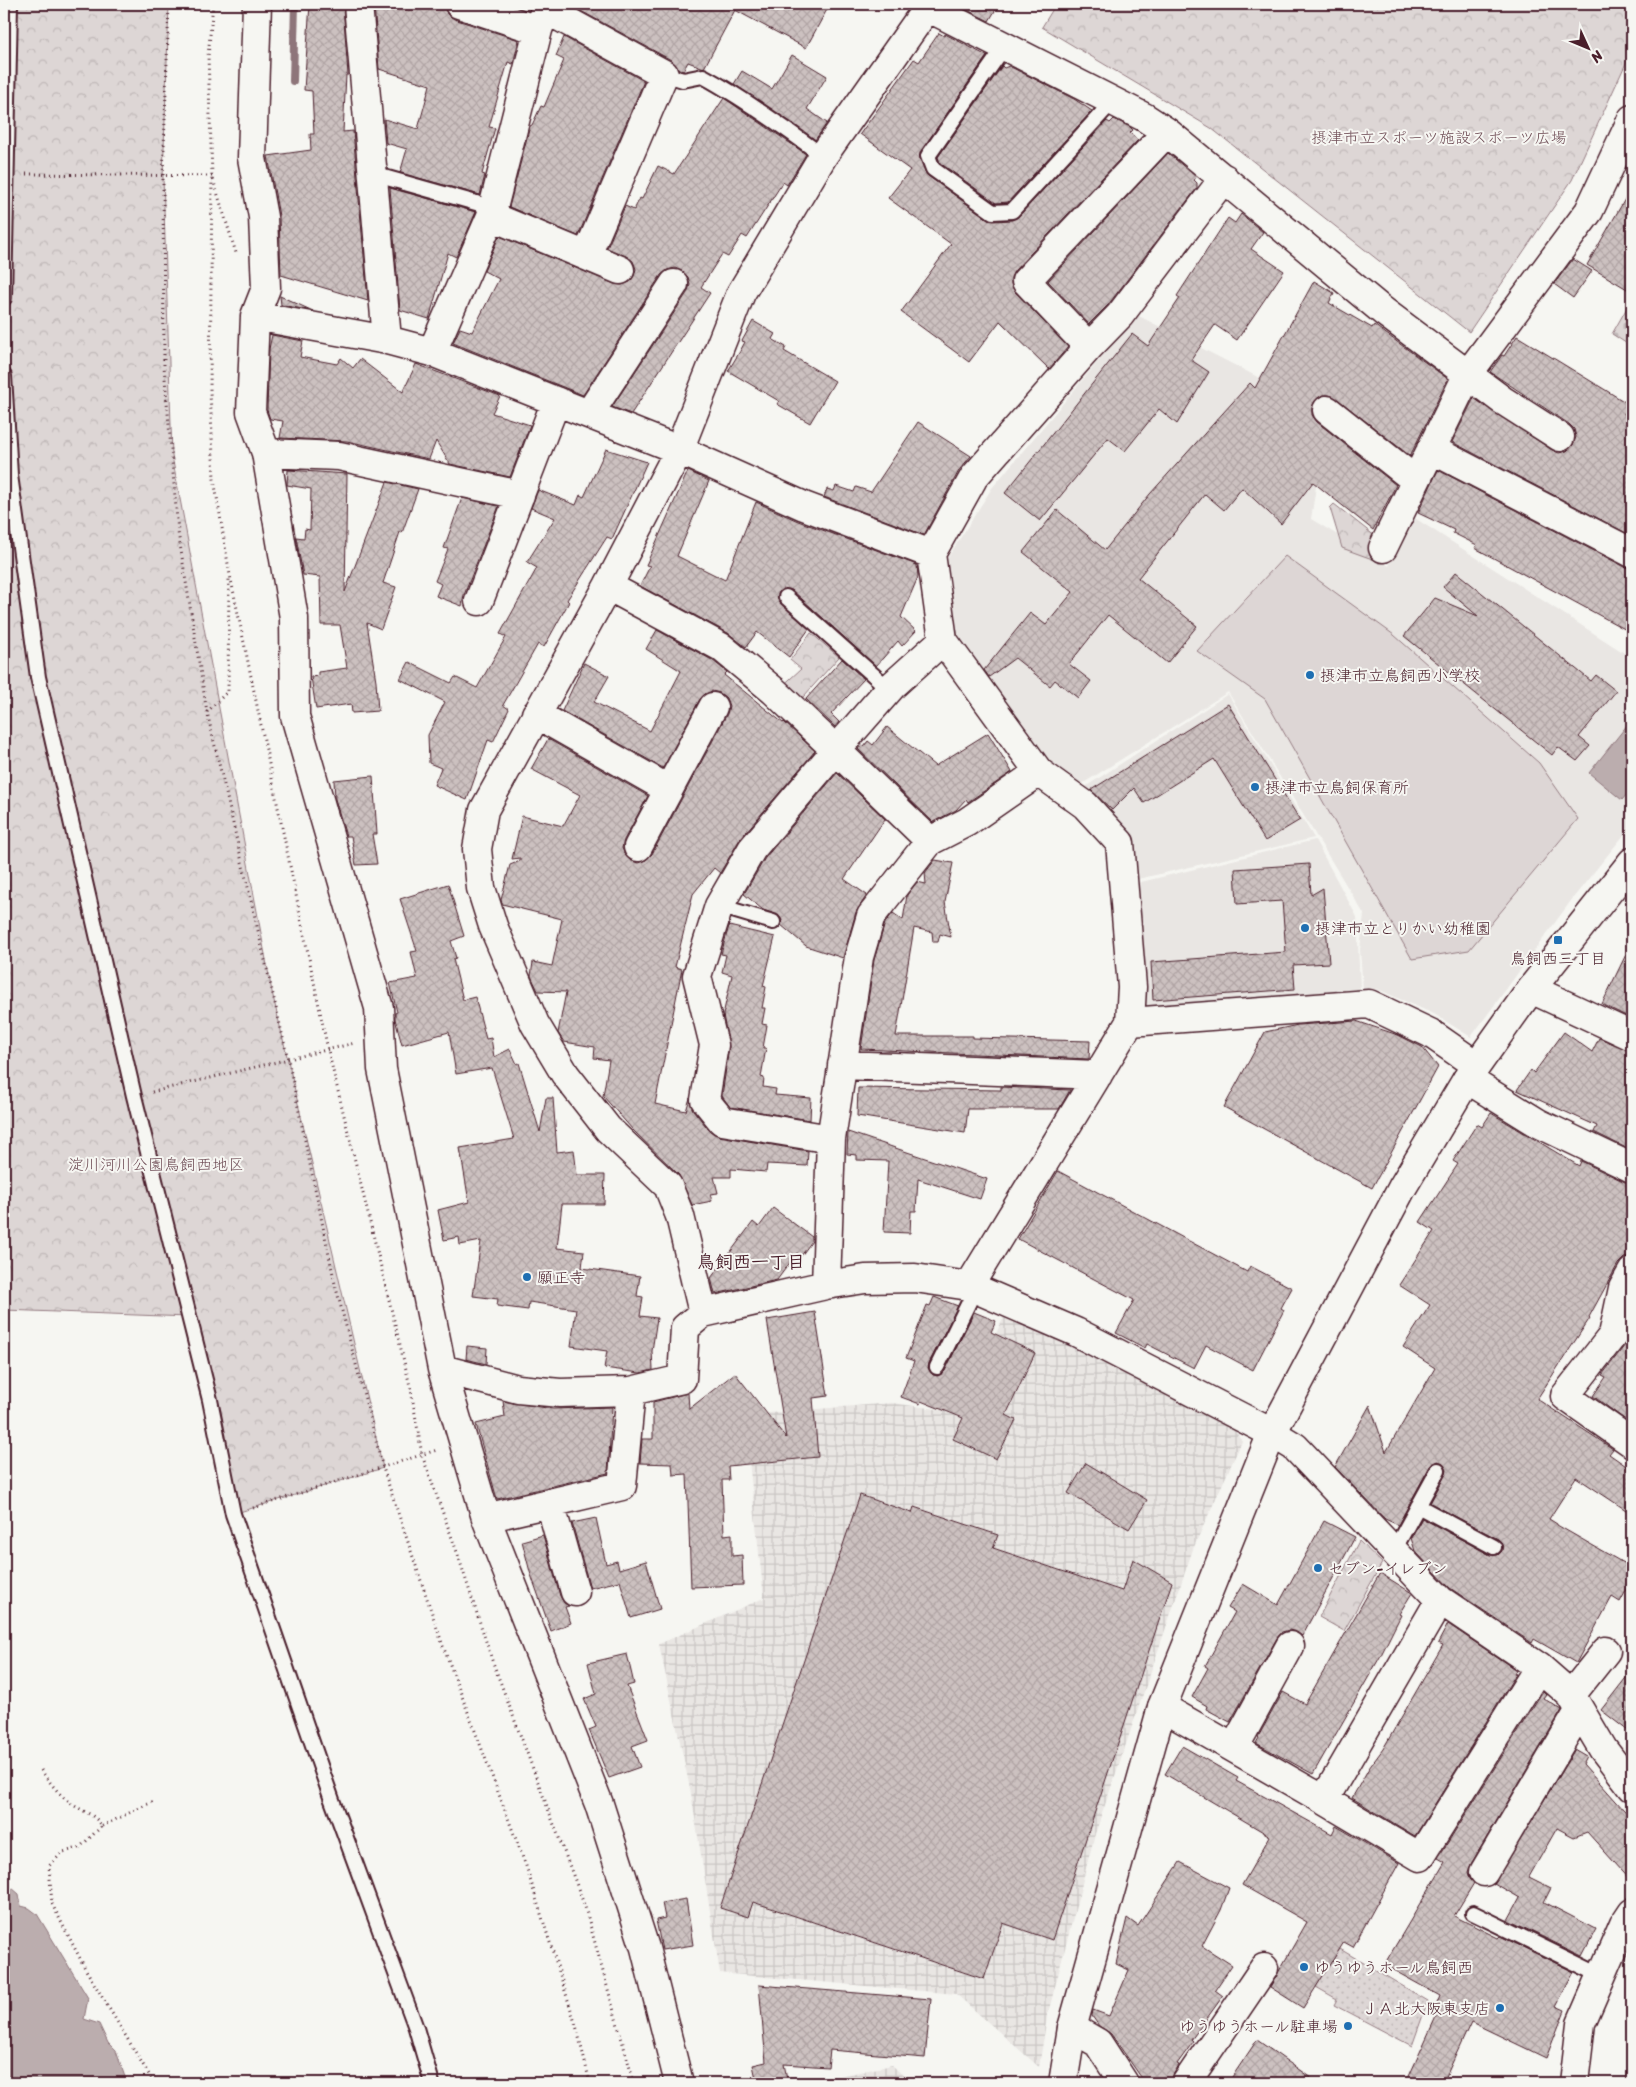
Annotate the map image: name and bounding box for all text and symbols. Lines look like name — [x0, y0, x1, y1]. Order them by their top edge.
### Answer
north arrow — [1564, 22, 1614, 72]
text: N — [1584, 44, 1610, 69]
park label: 摂津市立スポーツ施設スポーツ広場 — [1311, 123, 1567, 152]
place label: 摂津市立鳥飼西小学校 — [1320, 661, 1480, 690]
marker: 摂津市立鳥飼西小学校 — [1304, 669, 1316, 681]
place label: 摂津市立鳥飼保育所 — [1265, 773, 1409, 802]
marker: 摂津市立鳥飼保育所 — [1249, 781, 1261, 793]
place label: 摂津市立とりかい幼稚園 — [1315, 914, 1491, 943]
marker: 摂津市立とりかい幼稚園 — [1299, 922, 1311, 934]
marker: 鳥飼西三丁目 — [1552, 934, 1564, 946]
place label: 鳥飼西三丁目 — [1510, 944, 1606, 973]
park label: 淀川河川公園鳥飼西地区 — [68, 1150, 244, 1179]
district label: 鳥飼西一丁目 — [697, 1246, 805, 1278]
place label: 願正寺 — [537, 1263, 585, 1292]
marker: 願正寺 — [521, 1271, 533, 1283]
place label: セブン-イレブン — [1328, 1554, 1447, 1583]
marker: セブン-イレブン — [1312, 1562, 1324, 1574]
place label: ゆうゆうホール鳥飼西 — [1314, 1953, 1473, 1982]
marker: ゆうゆうホール鳥飼西 — [1298, 1961, 1310, 1973]
place label: ＪＡ北大阪東支店 — [1362, 1994, 1490, 2023]
marker: ＪＡ北大阪東支店 — [1494, 2002, 1506, 2014]
place label: ゆうゆうホール駐車場 — [1179, 2012, 1338, 2041]
marker: ゆうゆうホール駐車場 — [1342, 2020, 1354, 2032]

